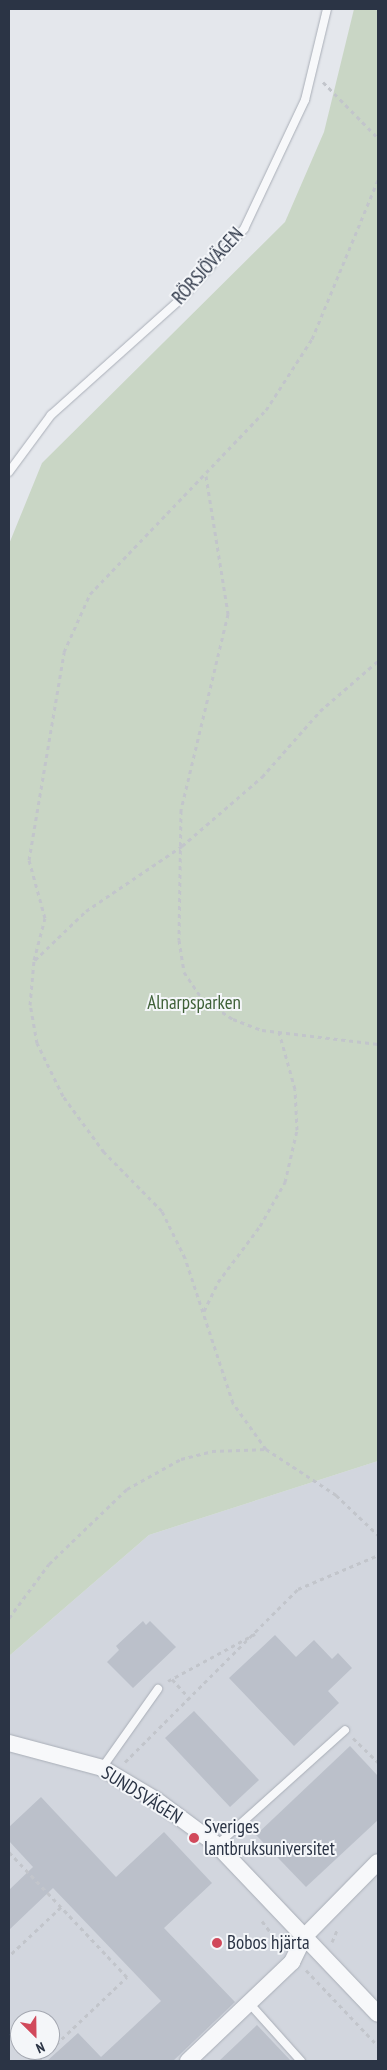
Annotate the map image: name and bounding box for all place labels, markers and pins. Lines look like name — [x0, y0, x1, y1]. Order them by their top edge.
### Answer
place label: Sveriges lantbruksuniversitet — [204, 1816, 335, 1860]
marker: Sveriges lantbruksuniversitet — [188, 1832, 200, 1844]
place label: Bobos hjärta — [227, 1932, 310, 1954]
marker: Bobos hjärta — [211, 1937, 223, 1949]

